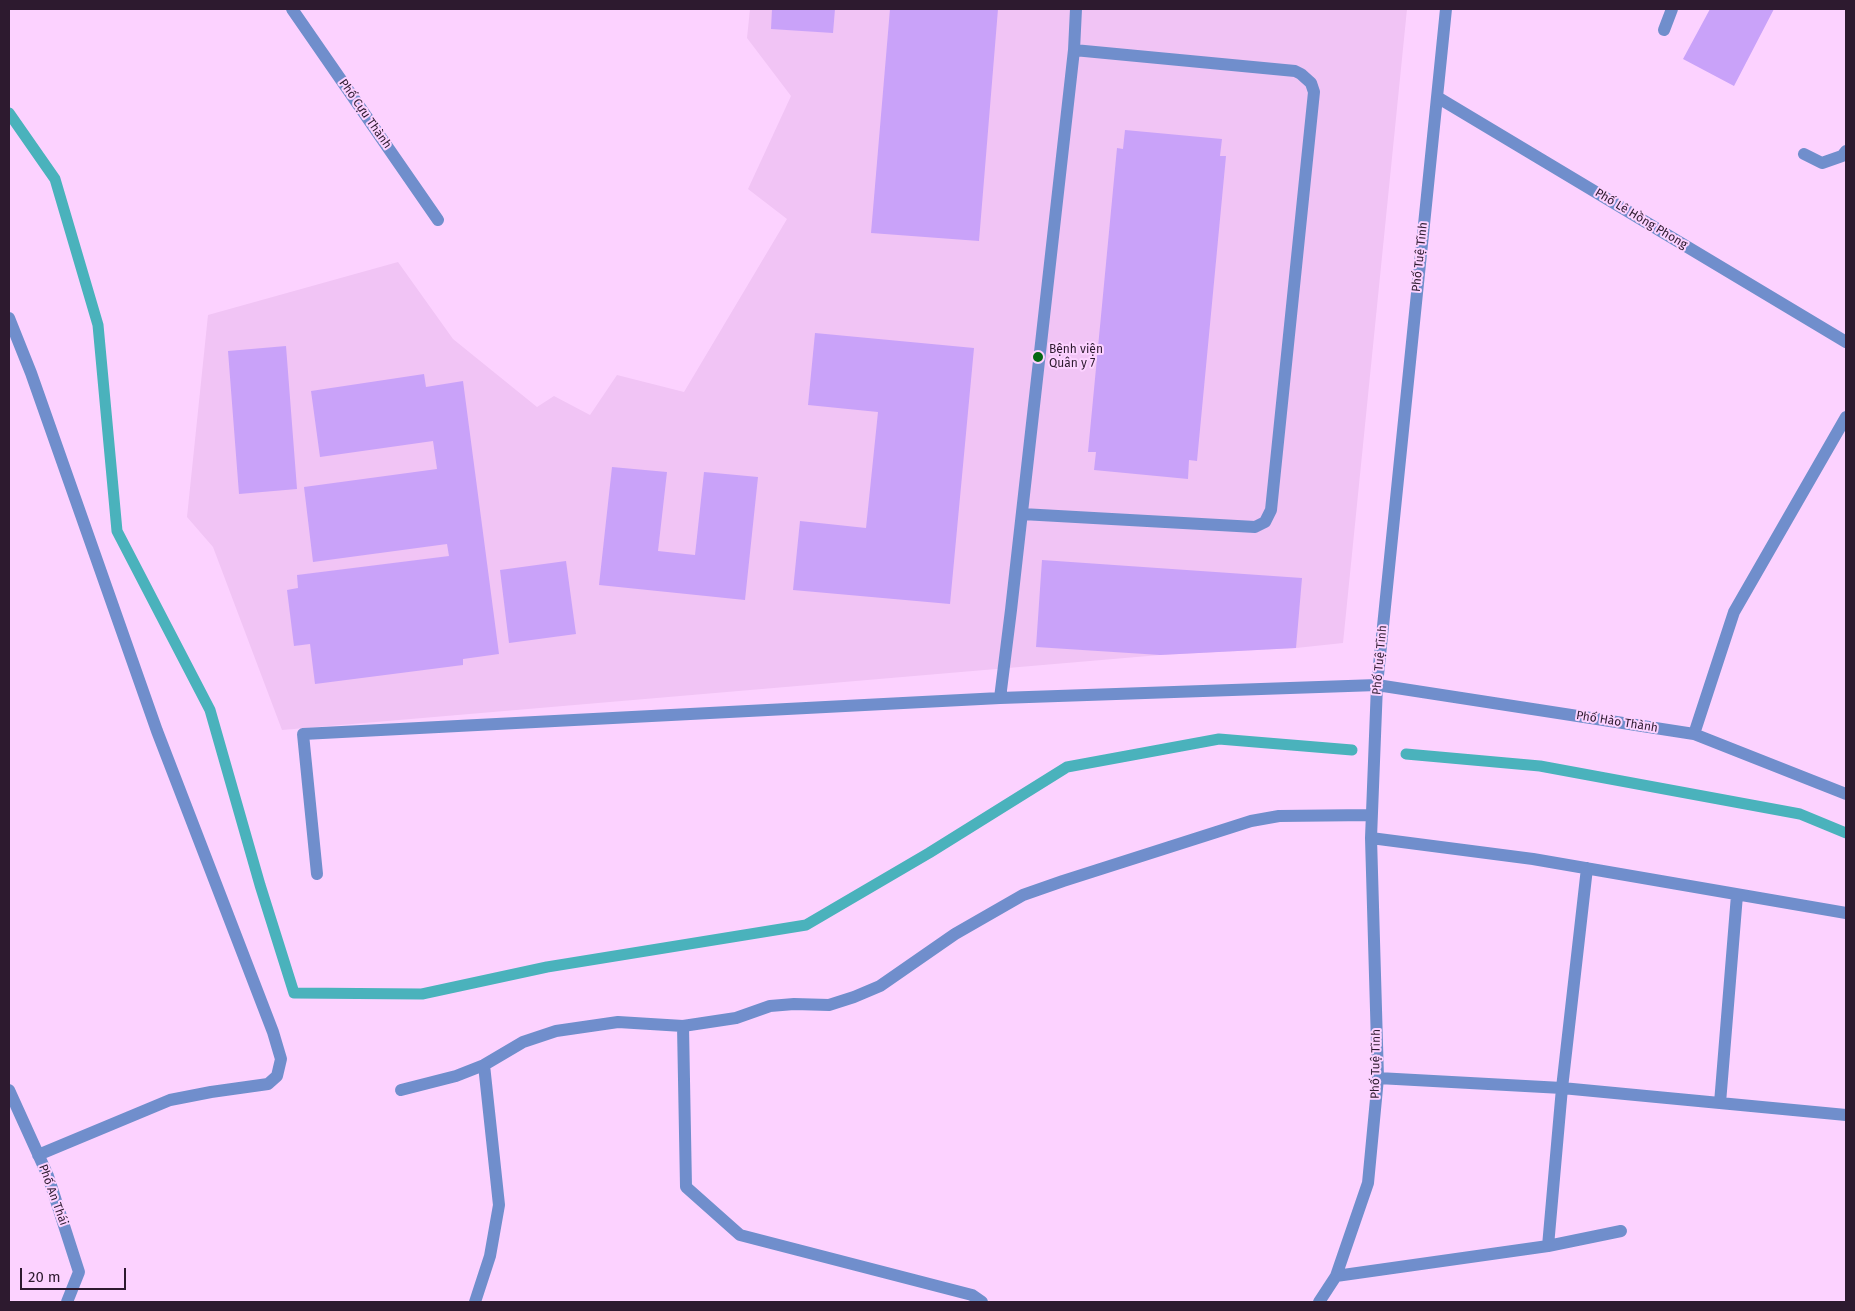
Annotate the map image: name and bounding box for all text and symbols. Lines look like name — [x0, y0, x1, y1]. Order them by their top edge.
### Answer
street label: Phố Cựu Thành — [336, 76, 394, 152]
street label: Phố Lê Hồng Phong — [1592, 186, 1690, 252]
street label: Phố Tuệ Tĩnh — [1409, 221, 1431, 293]
place label: Bệnh viện Quân y 7 — [1049, 343, 1103, 371]
marker: Bệnh viện Quân y 7 — [1031, 350, 1045, 364]
street label: Phố Tuệ Tĩnh — [1370, 624, 1390, 696]
street label: Phố Hào Thành — [1575, 708, 1659, 736]
street label: Phố Tuệ Tĩnh — [1368, 1029, 1384, 1099]
street label: Phố An Thái — [35, 1162, 71, 1228]
scale bar — [22, 1258, 129, 1290]
text: 20 m — [28, 1268, 61, 1286]

